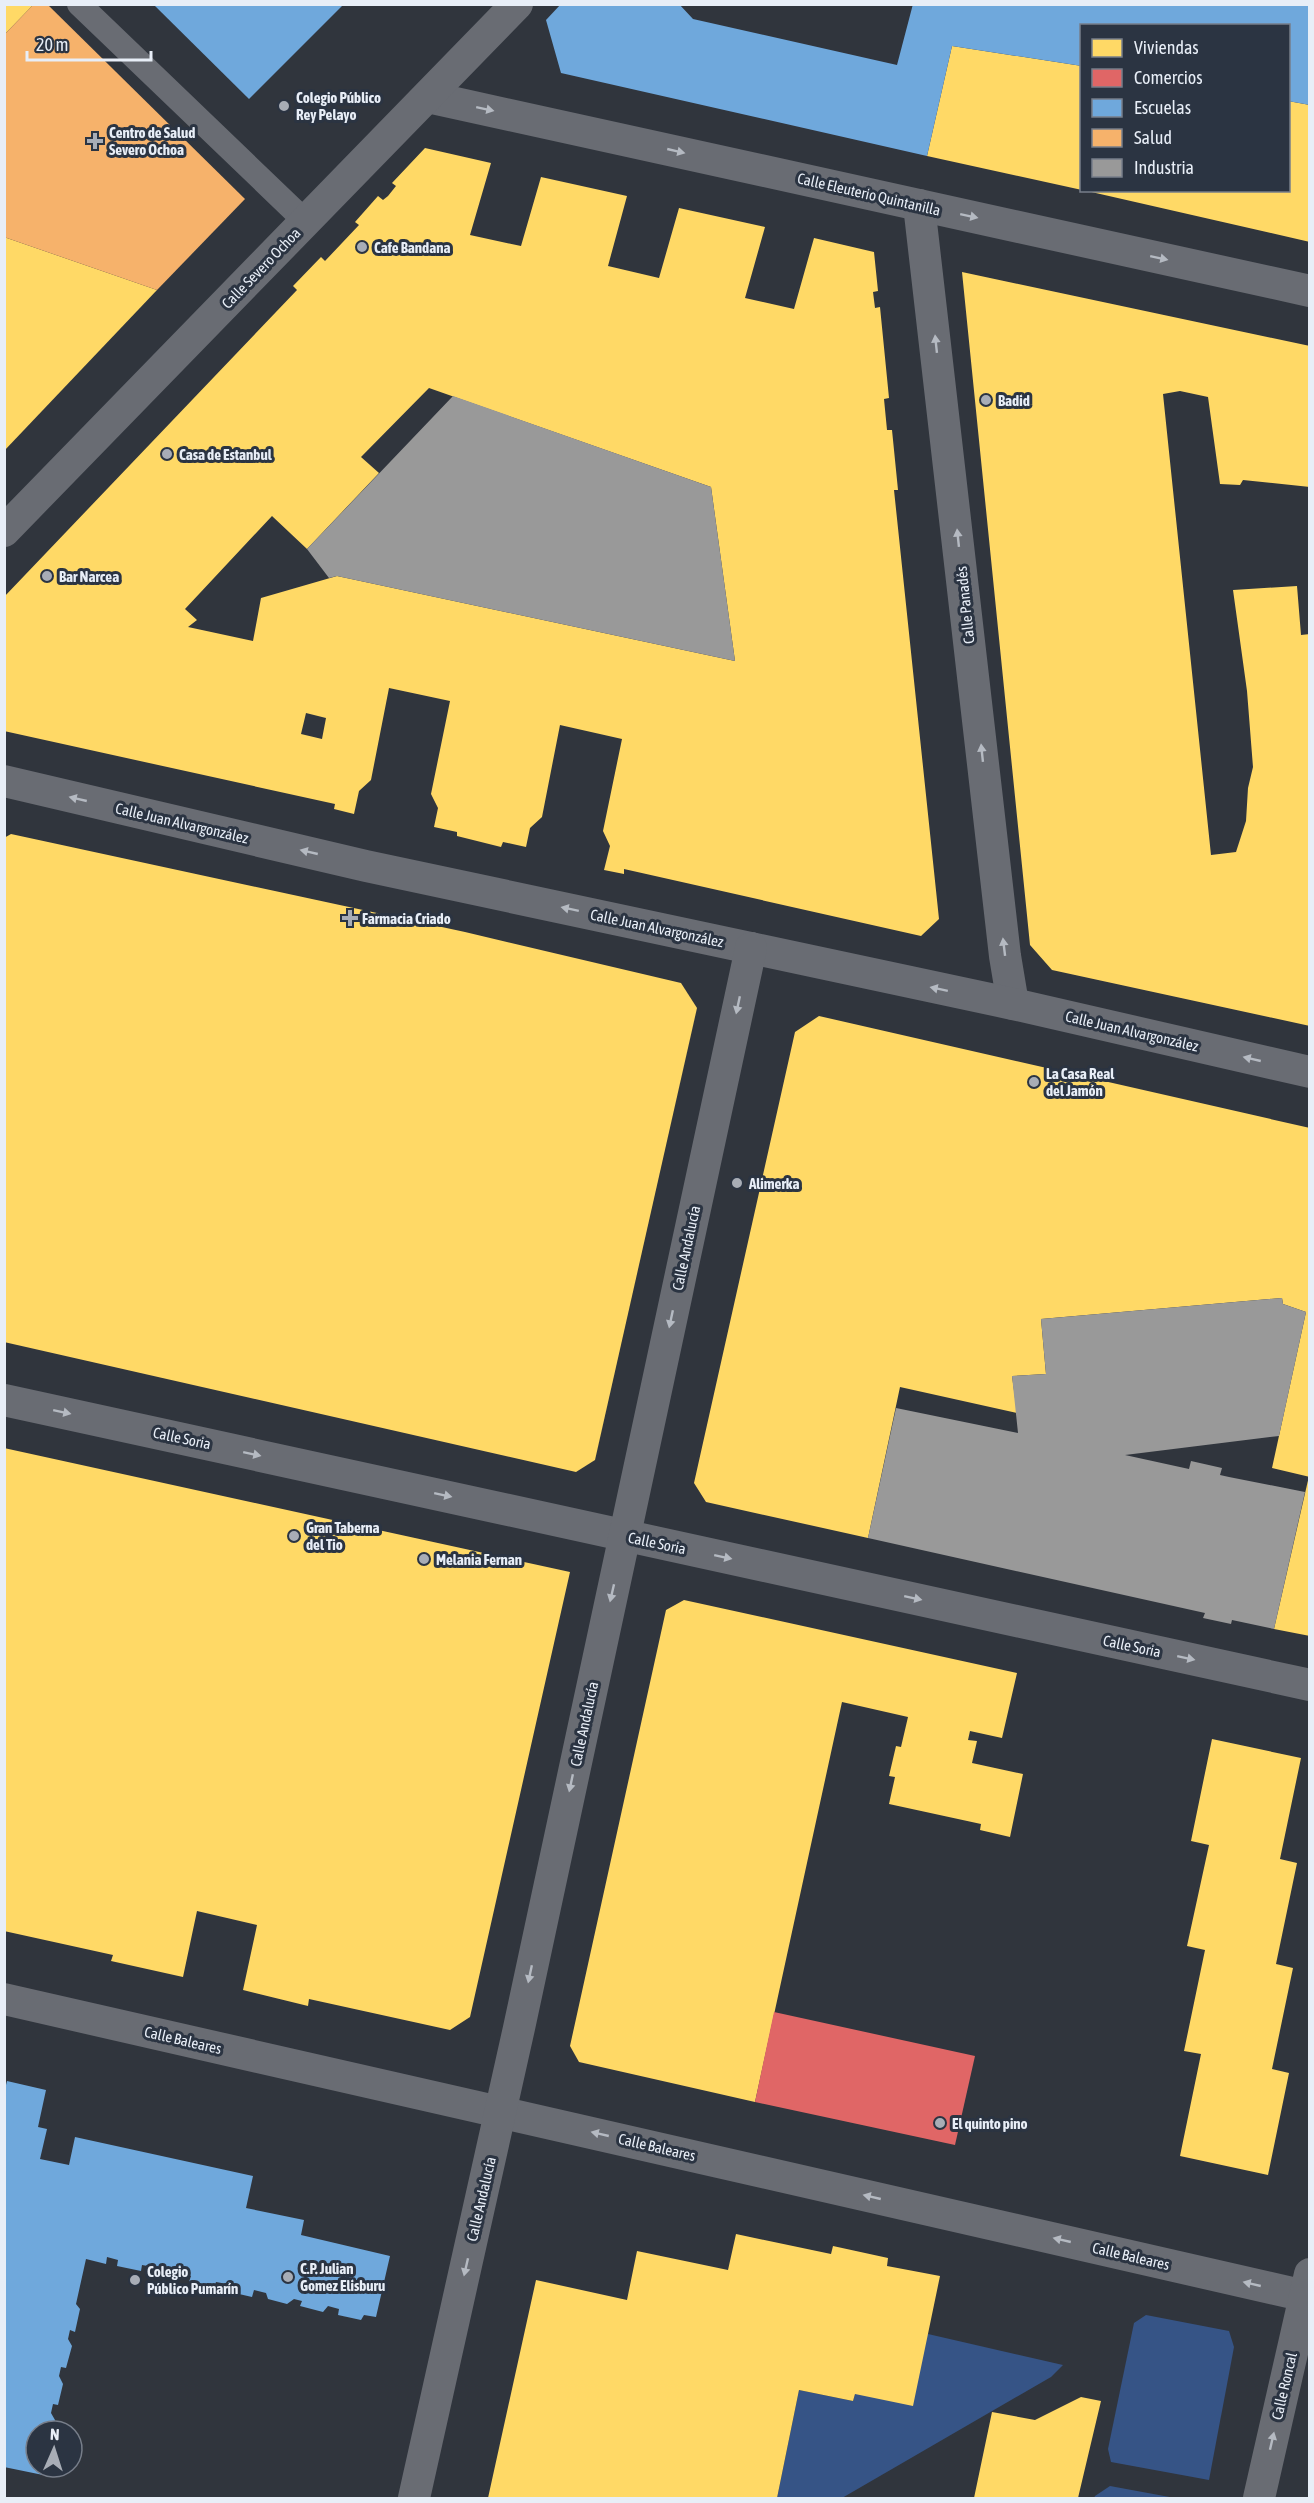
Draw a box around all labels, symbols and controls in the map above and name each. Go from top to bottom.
scale bar [27,24,152,62]
legend [1080,24,1290,192]
text: 20 m [36,34,68,55]
text: Viviendas [1134,37,1199,58]
text: Comercios [1134,67,1203,88]
place label: Colegio Público Rey Pelayo [296,89,381,123]
text: Escuelas [1134,97,1191,118]
marker: Colegio Público Rey Pelayo [277,99,291,113]
one-way arrow [476,105,495,114]
place label: Centro de Salud Severo Ochoa [109,124,195,158]
text: Salud [1134,127,1172,148]
marker: Centro de Salud Severo Ochoa [86,132,104,150]
one-way arrow [667,147,686,156]
text: Industria [1134,157,1194,178]
street label: Calle Eleuterio Quintanilla [796,169,942,219]
one-way arrow [959,212,978,221]
street label: Calle Severo Ochoa [218,224,304,312]
place label: Cafe Bandana [374,239,450,256]
marker: Cafe Bandana [355,240,369,254]
one-way arrow [1150,254,1169,263]
one-way arrow [931,335,941,354]
place label: Badid [998,392,1030,409]
marker: Badid [979,393,993,407]
place label: Casa de Estanbul [179,446,273,463]
marker: Casa de Estanbul [160,447,174,461]
one-way arrow [953,529,962,548]
street label: Calle Panadés [952,565,978,645]
place label: Bar Narcea [59,568,119,585]
marker: Bar Narcea [40,569,54,583]
one-way arrow [977,743,987,762]
one-way arrow [69,793,88,803]
street label: Calle Juan Alvargonzález [114,799,251,847]
one-way arrow [300,847,318,857]
one-way arrow [561,904,579,914]
street label: Calle Juan Alvargonzález [589,906,726,951]
place label: Farmacia Criado [362,910,451,927]
marker: Farmacia Criado [343,911,357,925]
one-way arrow [999,937,1008,956]
one-way arrow [930,984,949,993]
one-way arrow [733,996,742,1015]
street label: Calle Juan Alvargonzález [1064,1007,1201,1055]
one-way arrow [1243,1054,1262,1063]
place label: La Casa Real del Jamón [1046,1065,1115,1099]
marker: La Casa Real del Jamón [1027,1075,1041,1089]
place label: Alimerka [748,1175,799,1192]
marker: Alimerka [730,1176,744,1190]
street label: Calle Andalucía [669,1204,703,1292]
one-way arrow [666,1310,675,1329]
one-way arrow [52,1408,71,1417]
street label: Calle Soria [152,1424,212,1452]
one-way arrow [243,1450,262,1459]
one-way arrow [433,1491,452,1501]
place label: Gran Taberna del Tio [306,1519,380,1553]
marker: Gran Taberna del Tio [287,1529,301,1543]
street label: Calle Soria [627,1529,687,1557]
place label: Melania Fernan [436,1551,522,1568]
marker: Melania Fernan [417,1552,431,1566]
one-way arrow [713,1553,732,1562]
one-way arrow [606,1583,616,1602]
one-way arrow [904,1594,922,1604]
street label: Calle Soria [1102,1632,1162,1660]
one-way arrow [1176,1654,1195,1663]
street label: Calle Andalucía [567,1680,601,1768]
one-way arrow [566,1774,575,1793]
one-way arrow [525,1965,534,1984]
street label: Calle Baleares [143,2023,223,2057]
place label: El quinto pino [952,2115,1028,2132]
marker: El quinto pino [933,2116,947,2130]
one-way arrow [591,2129,610,2139]
street label: Calle Baleares [617,2130,697,2164]
street label: Calle Andalucía [463,2155,499,2243]
one-way arrow [863,2191,882,2201]
one-way arrow [1053,2235,1072,2245]
street label: Calle Baleares [1091,2239,1171,2273]
one-way arrow [461,2258,470,2277]
place label: C.P. Julian Gomez Elisburu [300,2260,385,2294]
place label: Colegio Público Pumarín [147,2263,238,2297]
marker: C.P. Julian Gomez Elisburu [281,2270,295,2284]
marker: Colegio Público Pumarín [128,2273,142,2287]
one-way arrow [1243,2279,1262,2288]
street label: Calle Roncal [1268,2351,1300,2421]
north arrow [24,2419,84,2479]
text: N [50,2425,60,2443]
one-way arrow [1267,2432,1277,2451]

